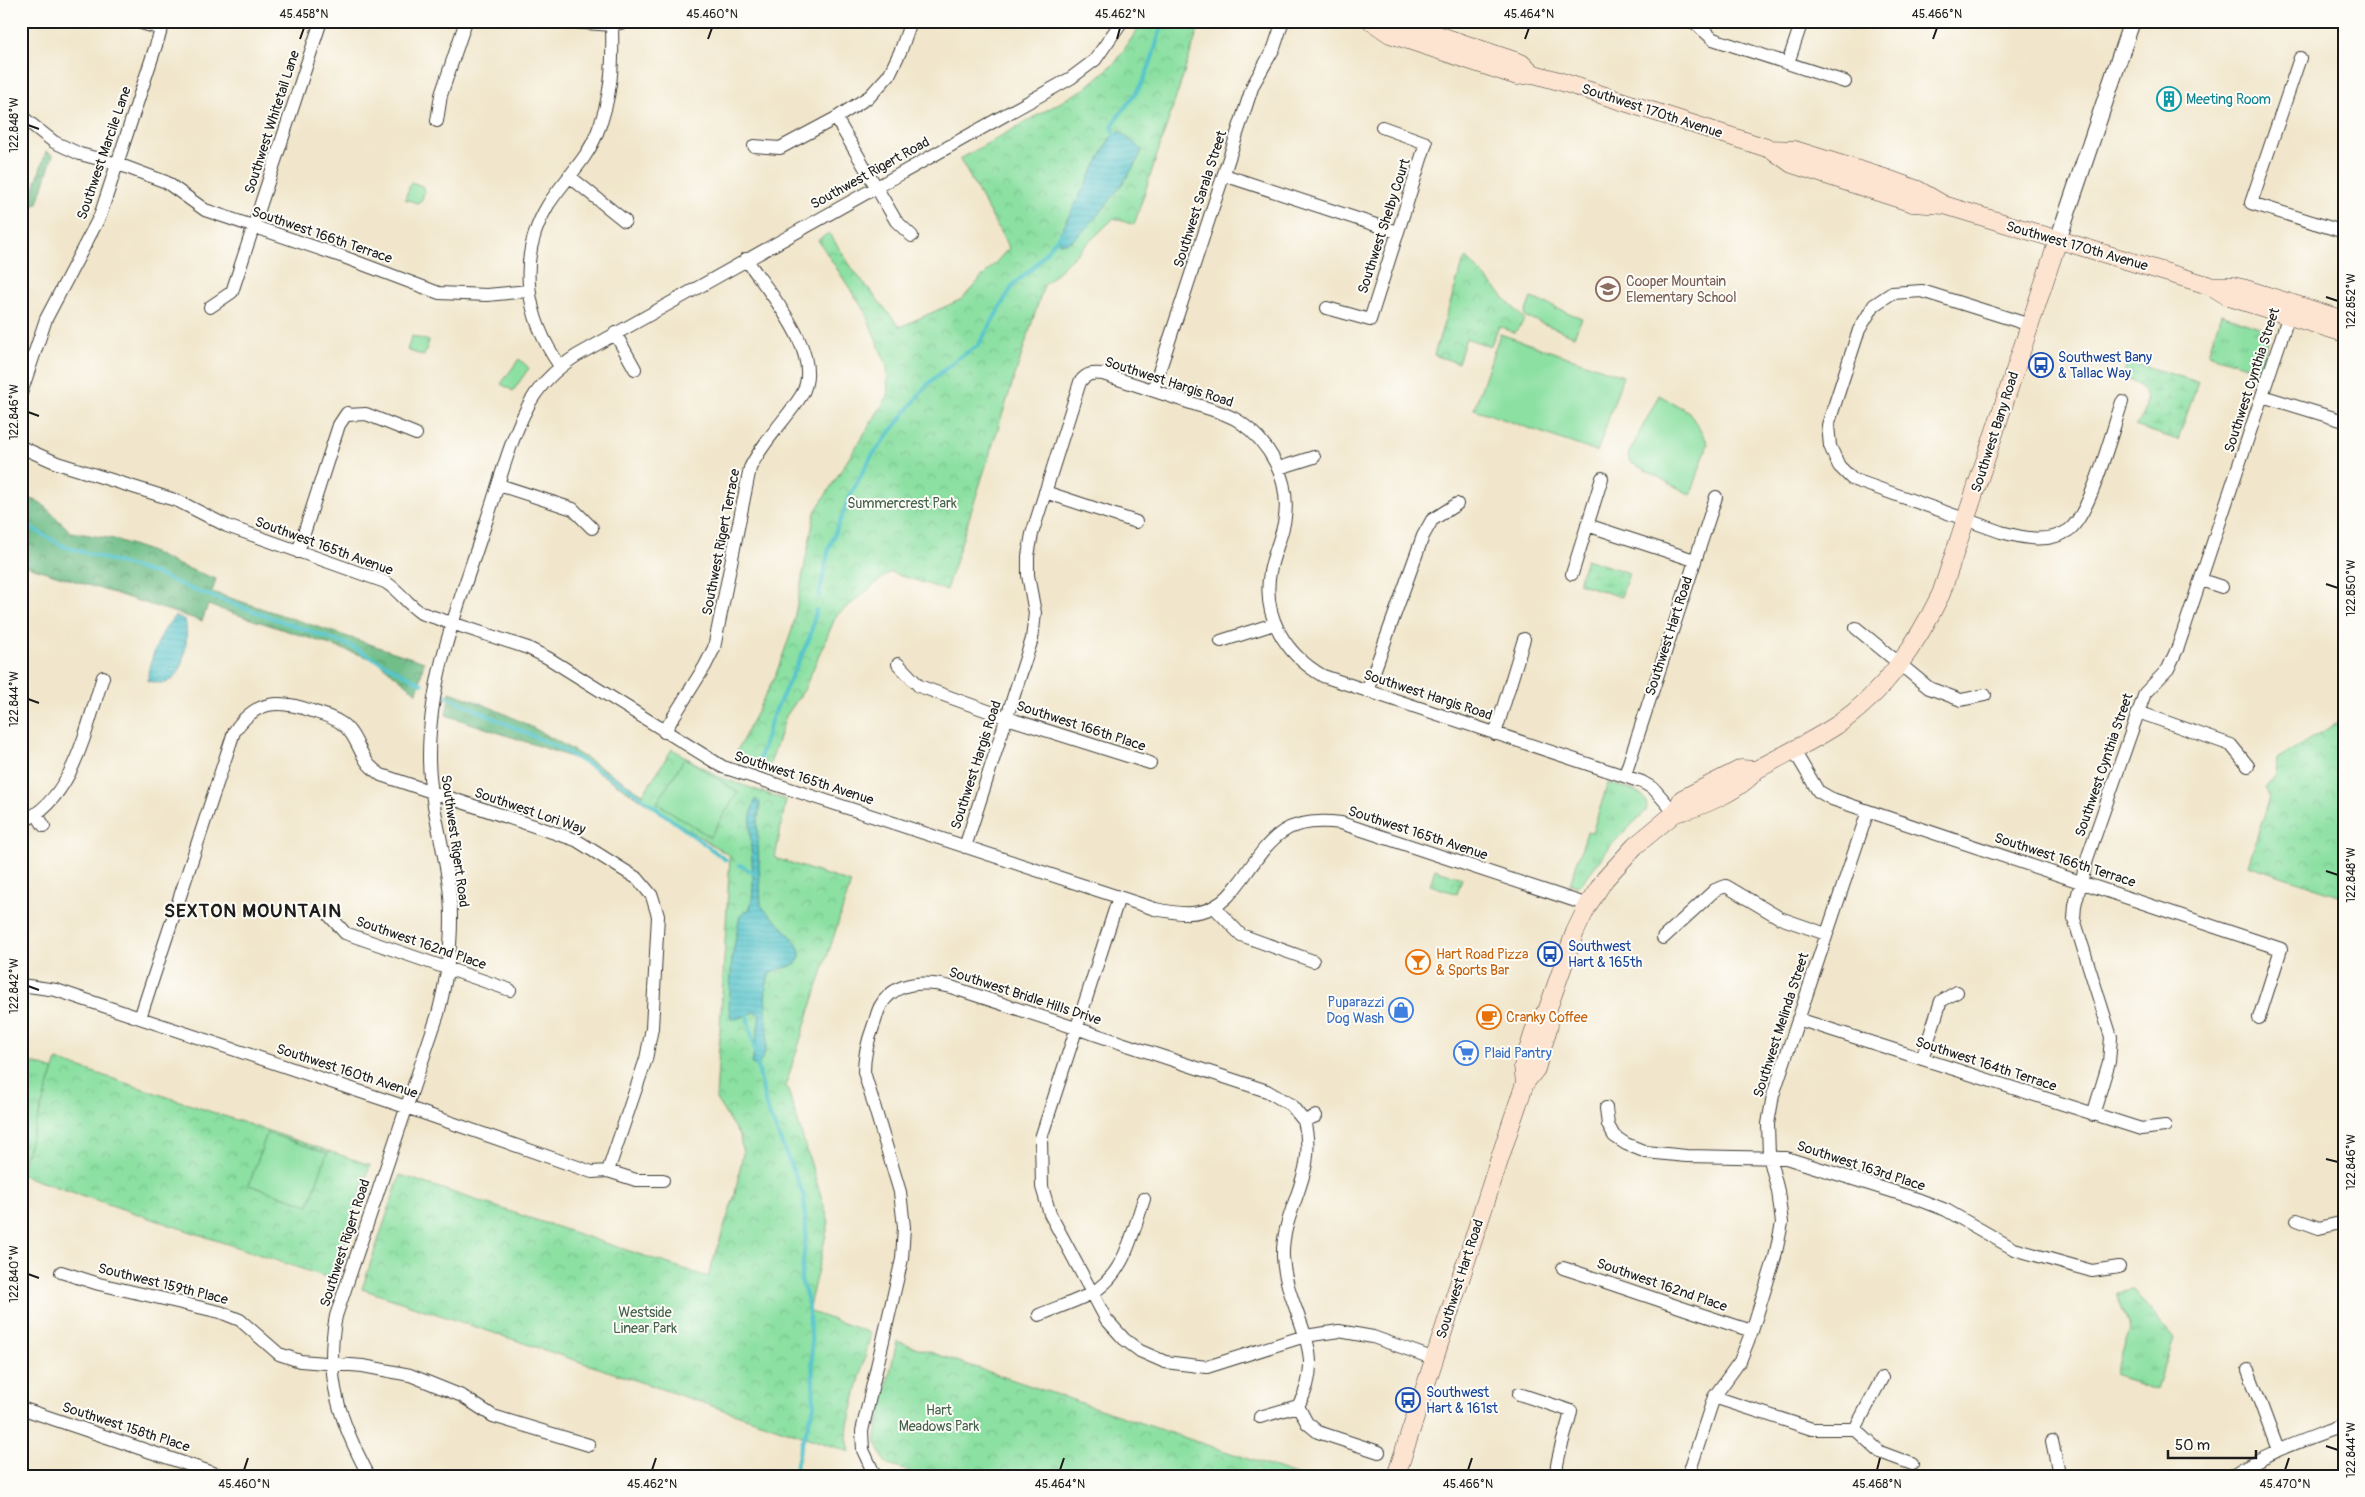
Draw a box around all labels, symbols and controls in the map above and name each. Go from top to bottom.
text: 45.458°N [280,7,328,22]
text: 45.460°N [686,7,738,22]
text: 45.462°N [1095,7,1145,22]
text: 45.464°N [1504,7,1554,22]
text: 45.466°N [1912,7,1962,22]
street label: Southwest Whitetail Lane [241,48,303,196]
street label: Southwest 170th Avenue [1579,80,1725,142]
street label: Southwest Marcile Lane [73,84,135,222]
building icon: Meeting Room [2156,86,2182,112]
place label: Meeting Room [2186,91,2271,108]
text: 122.848°W [7,97,22,153]
street label: Southwest Sarala Street [1170,128,1230,270]
street label: Southwest Rigert Road [808,133,933,213]
street label: Southwest Shelby Court [1354,156,1414,296]
street label: Southwest 166th Terrace [249,203,395,267]
street label: Southwest 170th Avenue [2004,218,2150,274]
place label: Cooper Mountain Elementary School [1626,273,1737,306]
text: 122.852°W [2344,273,2359,329]
school or university icon: Cooper Mountain Elementary School [1595,276,1621,302]
street label: Southwest Cynthia Street [2221,305,2284,454]
place label: Southwest Bany & Tallac Way [2058,349,2152,382]
bus stop icon: Southwest Bany & Tallac Way [2028,352,2054,378]
street label: Southwest Hargis Road [1102,353,1236,411]
street label: Southwest Bany Road [1967,369,2023,494]
text: 122.846°W [7,384,22,440]
street label: Southwest Rigert Terrace [698,467,744,617]
park label: Summercrest Park [847,495,957,512]
street label: Southwest 165th Avenue [253,513,395,579]
text: 122.850°W [2344,560,2359,617]
street label: Southwest Hart Road [1642,574,1696,698]
street label: Southwest Hargis Road [1361,666,1495,724]
text: 122.844°W [7,671,22,727]
street label: Southwest Cynthia Street [2071,691,2137,839]
street label: Southwest 166th Place [1014,697,1148,755]
street label: Southwest Hargis Road [947,698,1005,832]
street label: Southwest 165th Avenue [732,747,876,809]
street label: Southwest Rigert Road [437,774,473,908]
street label: Southwest Lori Way [472,784,588,838]
street label: Southwest 165th Avenue [1346,802,1490,864]
street label: Southwest 166th Terrace [1992,829,2138,891]
text: 122.848°W [2344,847,2359,903]
district label: SEXTON MOUNTAIN [164,899,342,923]
street label: Southwest 162nd Place [353,913,489,973]
place label: Southwest Hart & 165th [1568,938,1642,971]
bus stop icon: Southwest Hart & 165th [1537,941,1563,967]
place label: Hart Road Pizza & Sports Bar [1436,946,1528,979]
bar icon: Hart Road Pizza & Sports Bar [1405,949,1431,975]
street label: Southwest Melinda Street [1750,950,1813,1100]
text: 122.842°W [7,958,22,1014]
street label: Southwest Bridle Hills Drive [947,963,1103,1029]
place label: Puparazzi Dog Wash [1326,994,1384,1027]
shop icon: Puparazzi Dog Wash [1388,997,1414,1023]
cafe icon: Cranky Coffee [1476,1004,1502,1030]
place label: Cranky Coffee [1506,1009,1588,1026]
street label: Southwest 164th Terrace [1913,1033,2059,1095]
street label: Southwest 160th Avenue [274,1040,420,1102]
supermarket icon: Plaid Pantry [1453,1040,1479,1066]
place label: Plaid Pantry [1484,1045,1552,1062]
text: 122.846°W [2344,1134,2359,1190]
street label: Southwest 163rd Place [1795,1137,1927,1195]
street label: Southwest Rigert Road [316,1177,374,1309]
street label: Southwest Hart Road [1433,1217,1487,1341]
text: 122.840°W [7,1245,22,1303]
street label: Southwest 162nd Place [1594,1255,1730,1315]
street label: Southwest 159th Place [96,1260,230,1308]
park label: Westside Linear Park [613,1304,677,1337]
place label: Southwest Hart & 161st [1426,1384,1498,1417]
bus stop icon: Southwest Hart & 161st [1395,1387,1421,1413]
street label: Southwest 158th Place [60,1398,192,1456]
park label: Hart Meadows Park [899,1402,980,1435]
text: 122.844°W [2344,1422,2359,1478]
scale bar [2168,1427,2255,1459]
text: 50 m [2175,1436,2210,1455]
text: 45.460°N [218,1477,270,1492]
text: 45.462°N [627,1477,677,1492]
text: 45.464°N [1035,1477,1085,1492]
text: 45.466°N [1443,1477,1493,1492]
text: 45.468°N [1852,1477,1902,1492]
text: 45.470°N [2260,1477,2310,1492]

